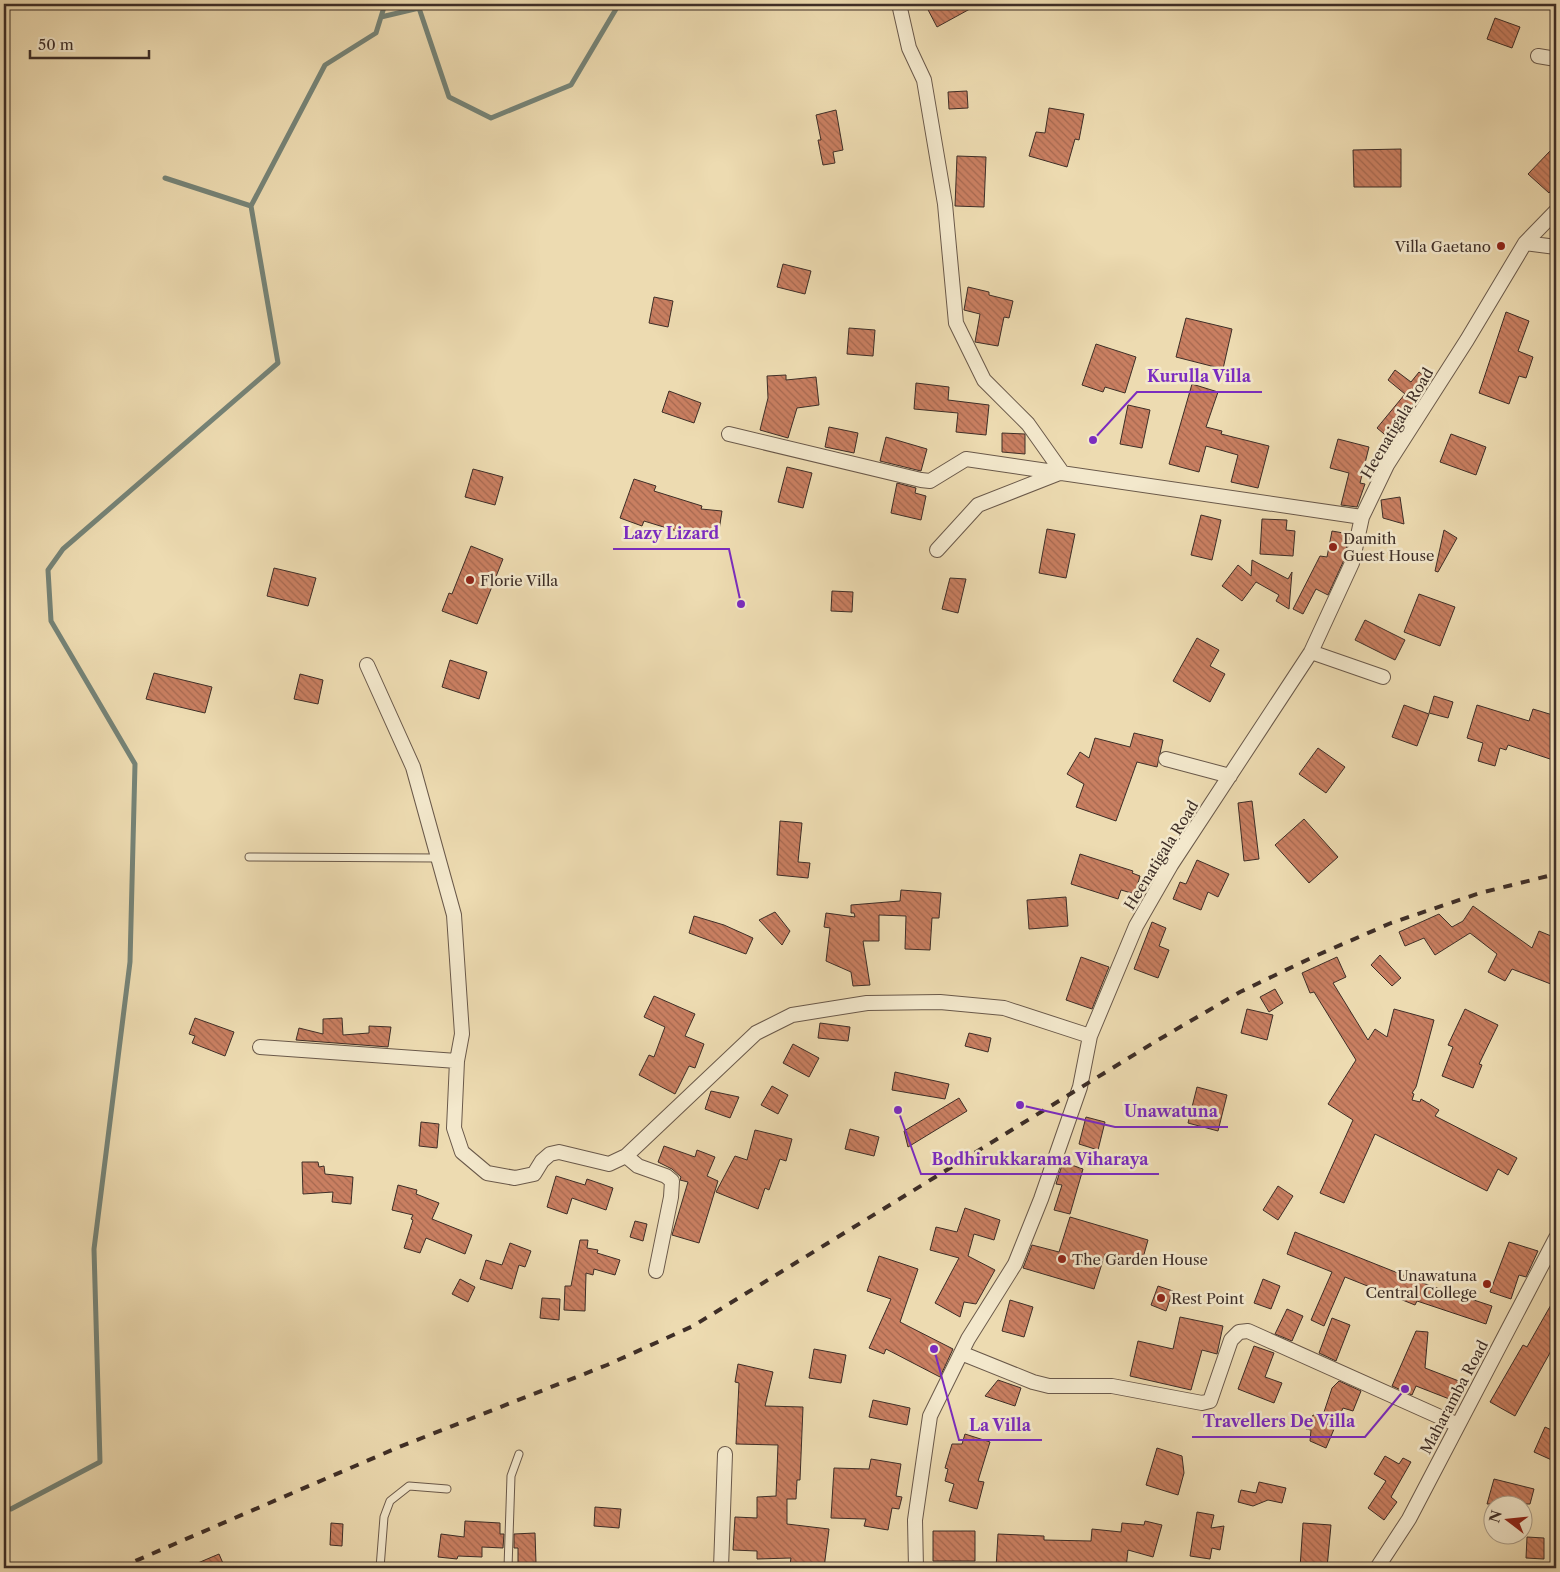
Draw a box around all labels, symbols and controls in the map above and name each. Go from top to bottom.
scale bar [30,28,149,60]
text: 50 m [38,35,74,54]
place label: Villa Gaetano [1394,237,1491,256]
marker: Villa Gaetano [1495,240,1507,252]
callout: Kurulla Villa [1137,361,1262,392]
street label: Heenatigala Road [1357,364,1437,482]
text: Kurulla Villa [1147,366,1252,386]
callout: Lazy Lizard [613,518,729,549]
text: Lazy Lizard [623,523,719,543]
place label: Damith Guest House [1343,529,1434,565]
marker: Damith Guest House [1327,541,1339,553]
place label: Florie Villa [480,571,558,590]
marker: Florie Villa [464,574,476,586]
street label: Heenatigala Road [1120,797,1202,913]
callout: Unawatuna [1115,1096,1228,1127]
text: Unawatuna [1124,1101,1219,1121]
callout: Bodhirukkarama Viharaya [921,1143,1159,1174]
text: Bodhirukkarama Viharaya [932,1149,1149,1169]
place label: The Garden House [1072,1250,1208,1269]
marker: The Garden House [1056,1253,1068,1265]
place label: Unawatuna Central College [1365,1266,1477,1302]
marker: Unawatuna Central College [1481,1278,1493,1290]
place label: Rest Point [1171,1289,1245,1308]
marker: Rest Point [1155,1292,1167,1304]
street label: Maharamba Road [1416,1337,1492,1457]
callout: Travellers De Villa [1192,1406,1365,1437]
callout: La Villa [959,1409,1042,1440]
text: Travellers De Villa [1203,1411,1356,1431]
text: La Villa [969,1415,1032,1435]
north arrow [1482,1494,1532,1544]
text: N [1485,1508,1506,1525]

